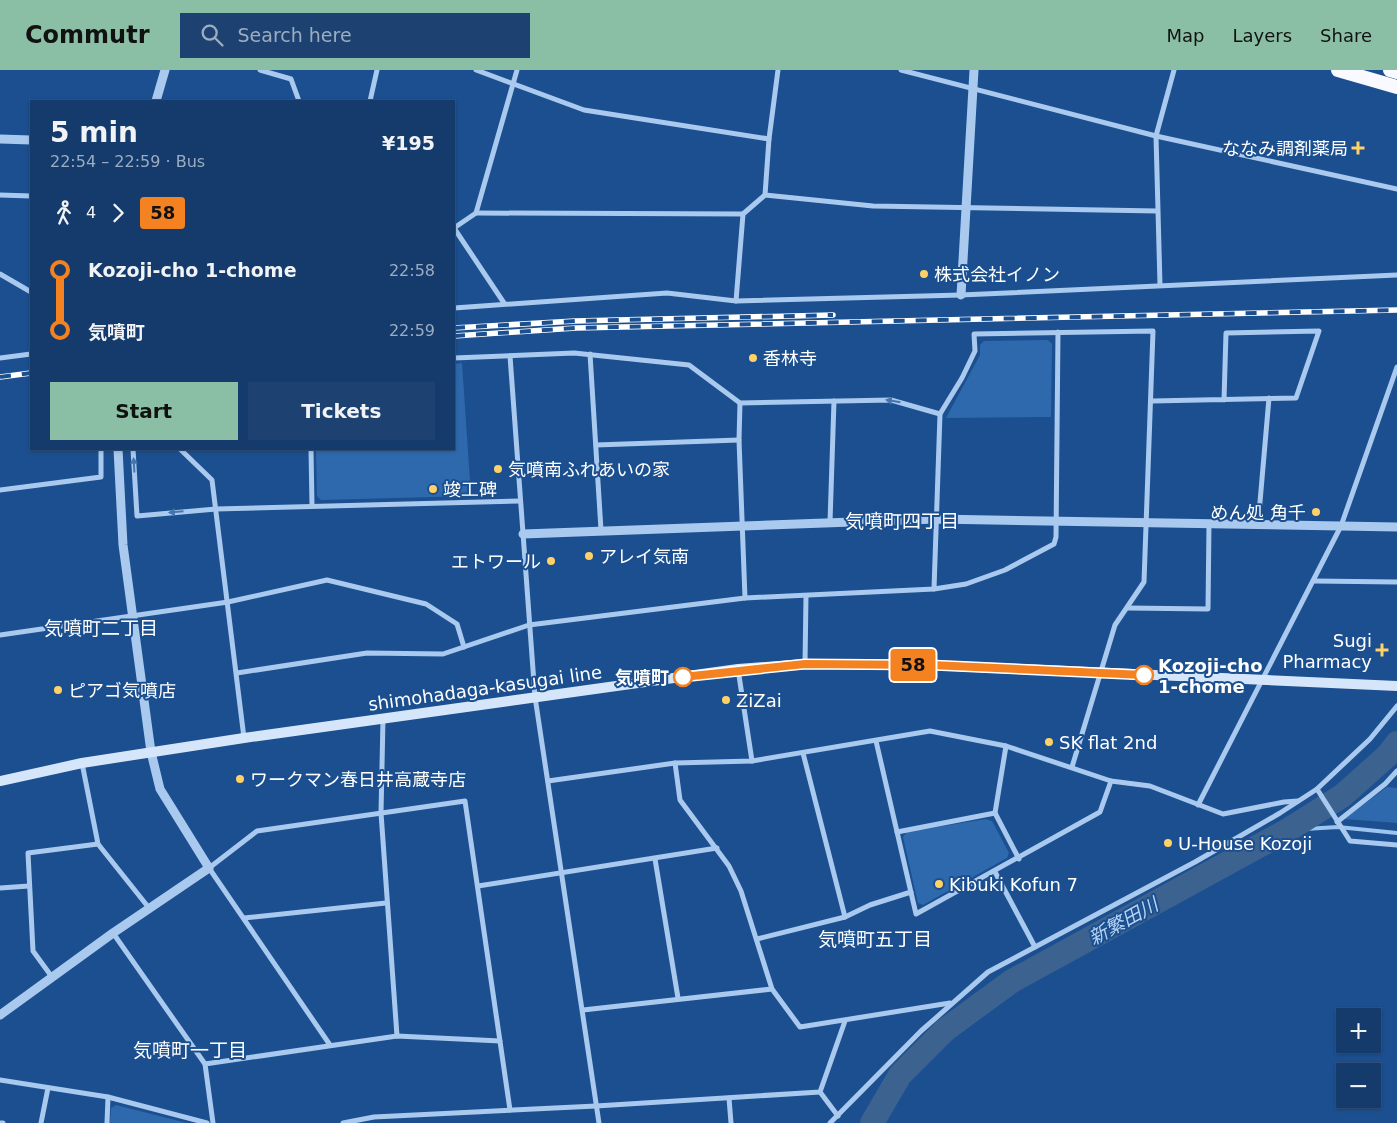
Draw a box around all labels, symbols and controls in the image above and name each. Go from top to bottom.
search box [180,13,530,58]
text: Commutr [25,21,150,49]
icon: search [198,21,226,49]
text: Search here [238,24,352,46]
text: Map [1166,25,1204,46]
text: Layers [1232,25,1292,46]
text: Share [1320,25,1372,46]
text: 5 min [50,116,138,149]
text: ¥195 [382,132,435,154]
place label: ななみ調剤薬局 [1222,138,1348,159]
marker: ななみ調剤薬局 [1352,142,1364,154]
text: 22:54 – 22:59 · Bus [50,152,205,171]
icon: walk [50,199,78,227]
icon: forward [104,199,132,227]
text: 58 [150,202,175,223]
text: 4 [86,203,96,222]
text: Kozoji-cho 1-chome [88,259,297,281]
text: 22:58 [389,261,435,280]
place label: 株式会社イノン [934,264,1060,285]
marker: 株式会社イノン [918,268,930,280]
text: 気噴町 [88,321,145,343]
text: 22:59 [389,321,435,340]
place label: 香林寺 [763,348,817,369]
marker: 香林寺 [747,352,759,364]
button: Start [50,382,238,440]
button: Tickets [248,382,435,440]
one-way arrow [885,397,901,405]
one-way arrow [129,457,137,473]
place label: 気噴南ふれあいの家 [508,459,670,480]
marker: 気噴南ふれあいの家 [492,463,504,475]
place label: 竣工碑 [443,479,497,500]
marker: 竣工碑 [427,483,439,495]
place label: めん処 角千 [1210,502,1306,523]
marker: めん処 角千 [1310,506,1322,518]
one-way arrow [168,509,184,517]
district label: 気噴町四丁目 [845,510,959,532]
place label: アレイ気南 [599,546,689,567]
marker: アレイ気南 [583,550,595,562]
place label: エトワール [451,551,541,572]
marker: エトワール [545,555,557,567]
district label: 気噴町二丁目 [44,617,158,639]
place label: Sugi Pharmacy [1283,630,1372,672]
marker: Sugi Pharmacy [1376,644,1388,656]
line badge: 58 [890,649,936,681]
text: 58 [900,654,926,675]
place label: Kozoji-cho 1-chome [1158,655,1263,697]
street label: shimohadaga-kasugai line [367,661,603,715]
marker: Kozoji-cho 1-chome [1134,665,1154,685]
place label: 気噴町 [615,667,669,688]
marker: 気噴町 [673,667,693,687]
place label: ピアゴ気噴店 [68,680,176,701]
marker: ピアゴ気噴店 [52,684,64,696]
place label: ZiZai [736,690,782,711]
marker: ZiZai [720,694,732,706]
place label: SK flat 2nd [1059,732,1157,753]
marker: SK flat 2nd [1043,736,1055,748]
place label: ワークマン春日井高蔵寺店 [250,769,466,790]
marker: ワークマン春日井高蔵寺店 [234,773,246,785]
place label: U-House Kozoji [1178,833,1312,854]
marker: U-House Kozoji [1162,837,1174,849]
place label: Kibuki Kofun 7 [949,874,1078,895]
marker: Kibuki Kofun 7 [933,878,945,890]
water label: 新繁田川 [1084,892,1163,949]
district label: 気噴町五丁目 [818,928,932,950]
map controls [1336,1008,1381,1108]
button: + [1336,1008,1381,1053]
district label: 気噴町一丁目 [133,1039,247,1061]
button: − [1336,1063,1381,1108]

